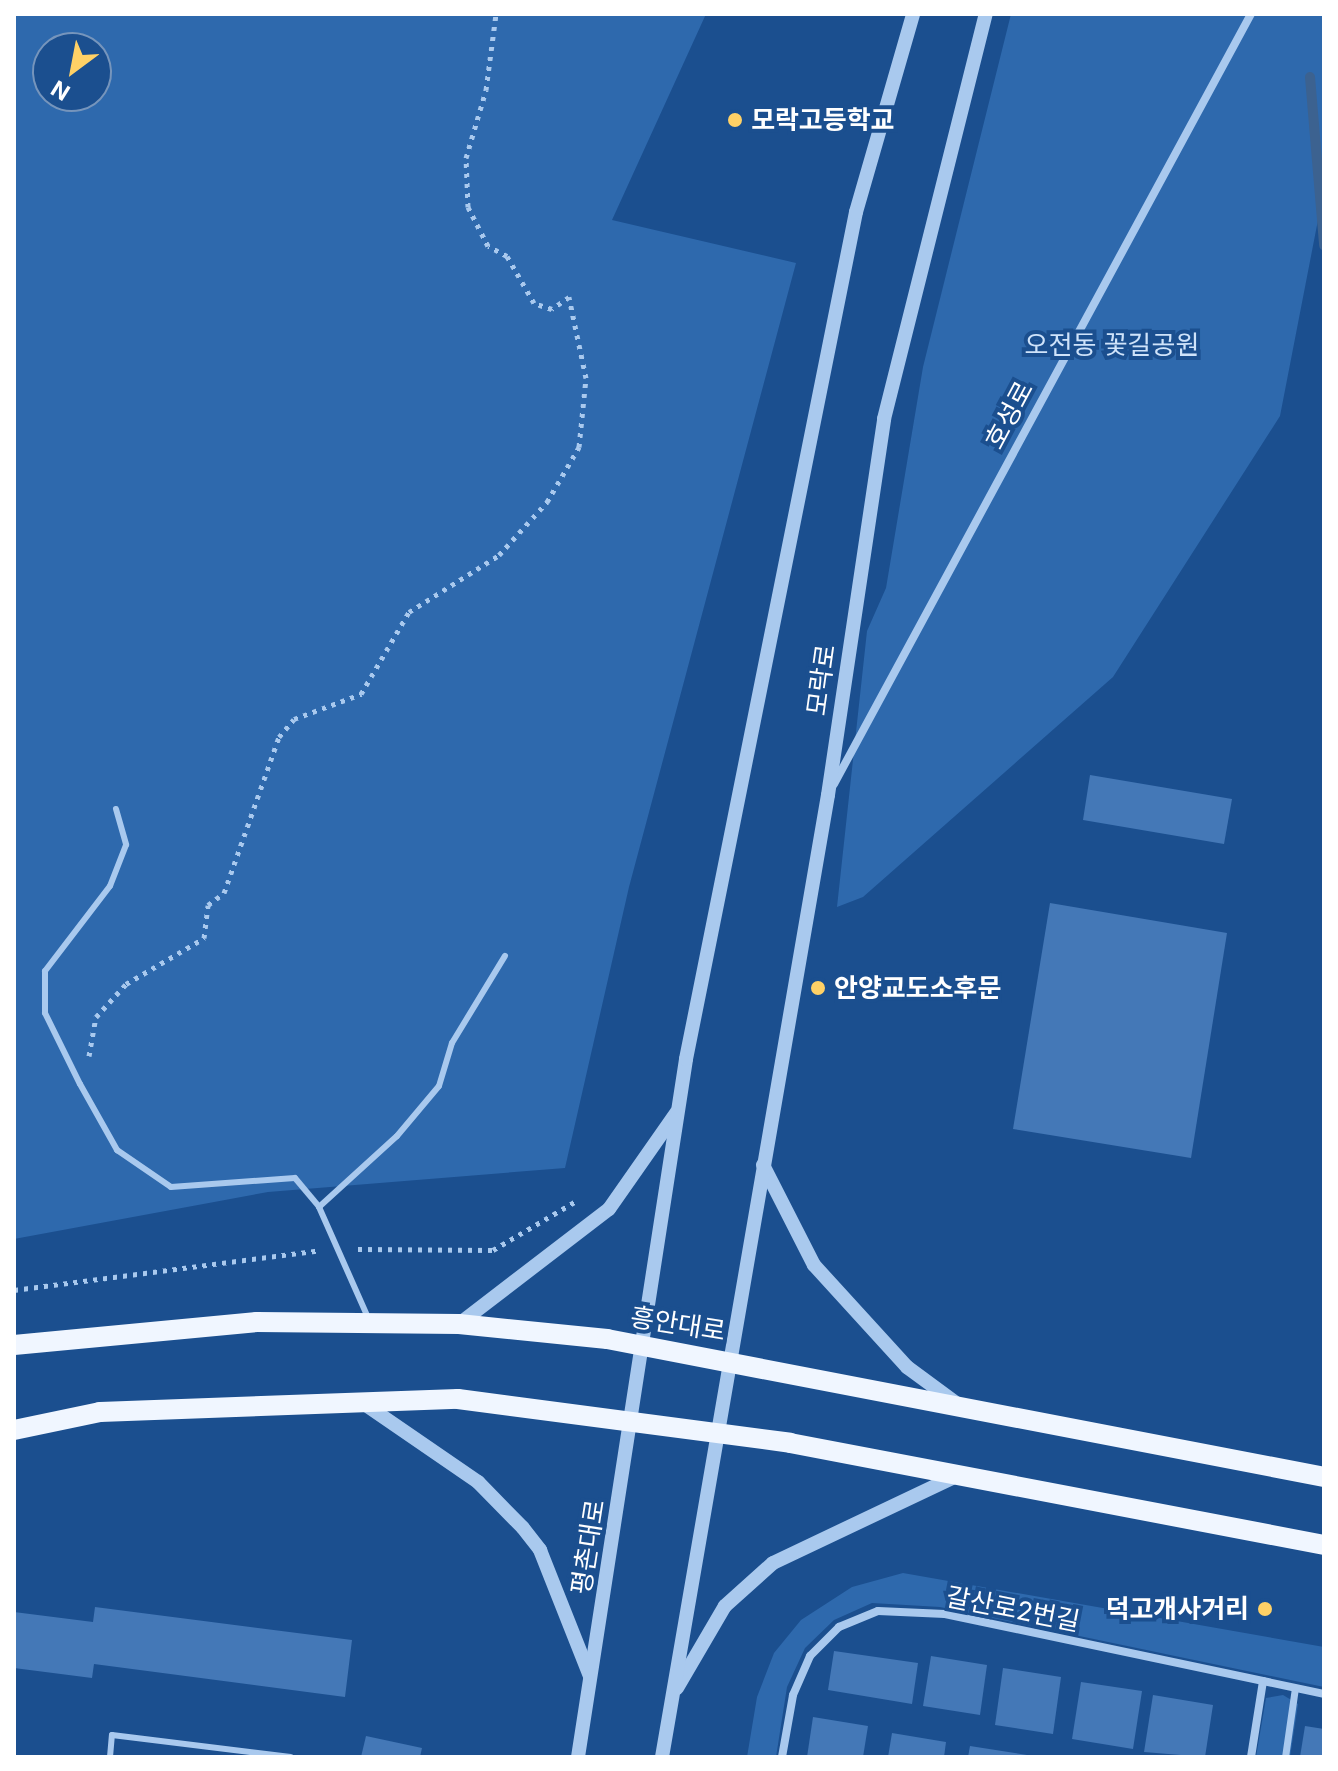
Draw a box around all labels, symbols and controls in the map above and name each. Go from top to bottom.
north arrow [32,32,112,112]
text: N [46,75,74,106]
place label: 모락고등학교 [751,104,895,136]
marker: 모락고등학교 [726,111,744,129]
park label: 오전동 꽃길공원 [1025,329,1199,361]
street label: 호성로 [978,376,1040,454]
street label: 모락로 [801,642,841,718]
place label: 안양교도소후문 [834,972,1001,1004]
marker: 안양교도소후문 [809,979,827,997]
street label: 흥안대로 [628,1301,728,1347]
street label: 평촌대로 [565,1497,611,1597]
street label: 갈산로2번길 [944,1581,1082,1637]
place label: 덕고개사거리 [1105,1593,1249,1625]
marker: 덕고개사거리 [1256,1600,1274,1618]

